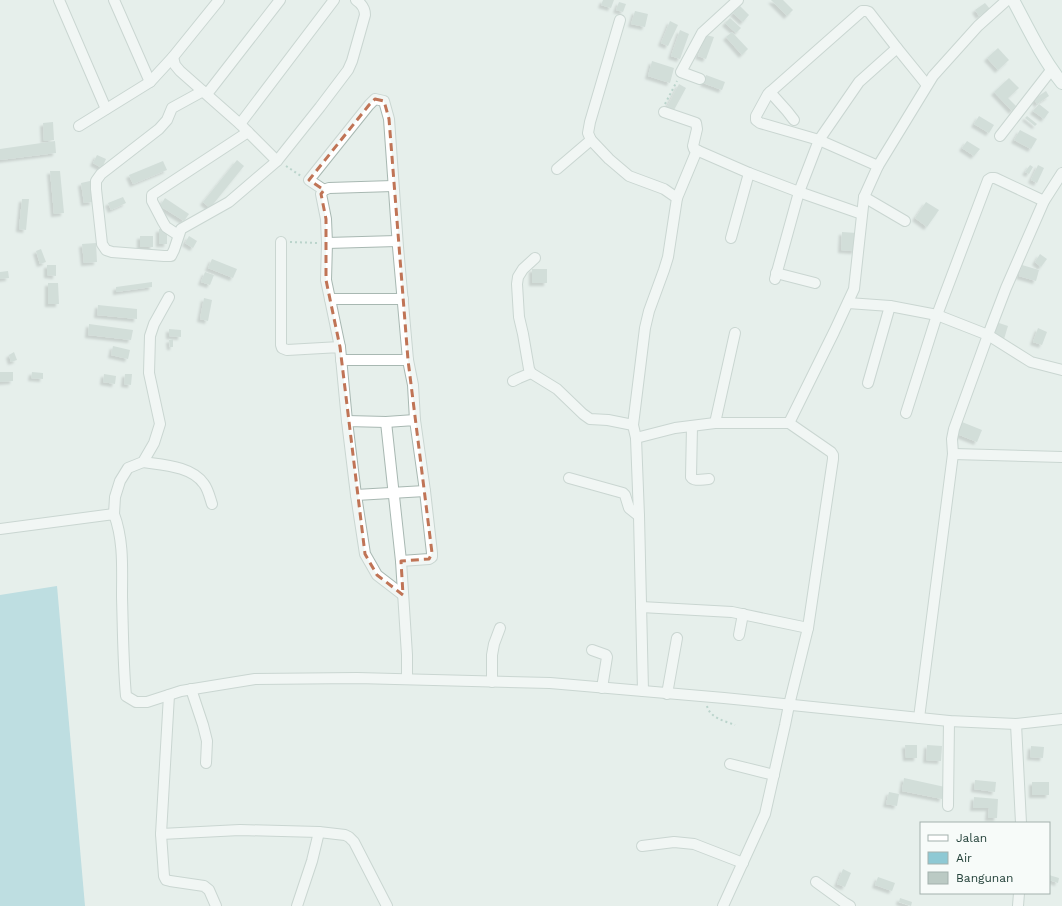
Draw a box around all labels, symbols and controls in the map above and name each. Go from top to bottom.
legend [920,822,1050,894]
text: Jalan [956,831,987,845]
text: Air [956,851,972,865]
text: Bangunan [956,871,1014,885]

